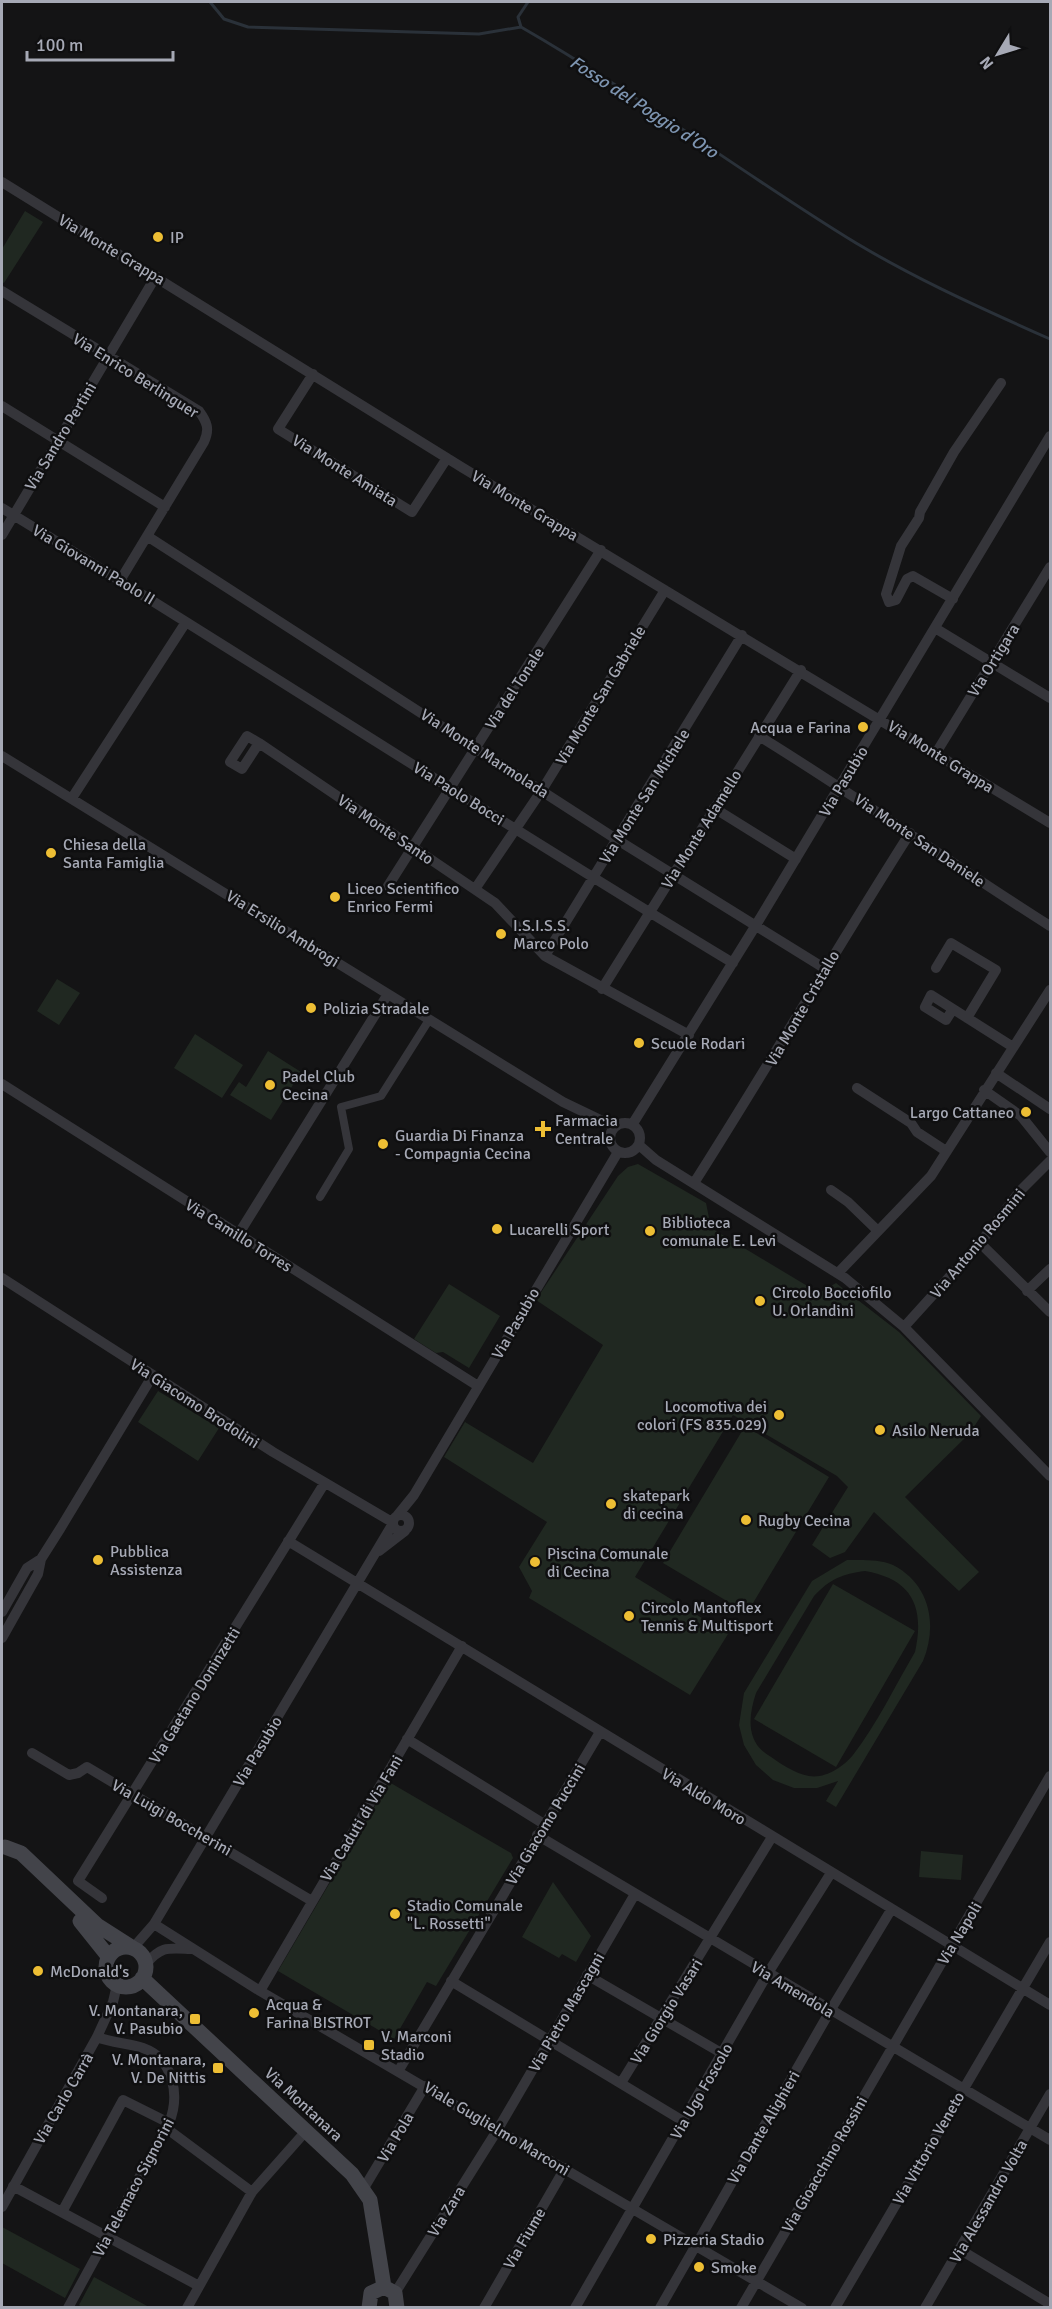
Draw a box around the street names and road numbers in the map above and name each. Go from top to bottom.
street label: Via Monte Grappa [54,210,169,290]
street label: Via Enrico Berlinguer [69,329,202,423]
street label: Via Sandro Pertini [21,379,101,494]
street label: Via Monte Amiata [288,430,401,511]
street label: Via Monte Grappa [467,466,582,546]
street label: Via Giovanni Paolo II [29,520,158,609]
street label: Via Ortigara [964,620,1024,701]
street label: Via Monte San Gabriele [551,622,650,769]
street label: Via del Tonale [481,644,549,733]
street label: Via Monte Marmolada [416,705,553,803]
street label: Via Monte Grappa [884,716,997,797]
street label: Via Monte San Michele [595,725,695,868]
street label: Via Pasubio [815,743,873,820]
street label: Via Paolo Bocci [409,758,508,830]
street label: Via Monte Adamello [657,766,746,893]
street label: Via Monte Santo [334,790,437,869]
street label: Via Monte San Daniele [850,790,989,892]
street label: Via Ersilio Ambrogi [222,886,343,972]
street label: Via Monte Cristallo [762,947,844,1070]
street label: Via Antonio Rosmini [926,1185,1030,1303]
street label: Via Camillo Torres [181,1195,296,1277]
street label: Via Pasubio [487,1284,544,1363]
street label: Via Giacomo Brodolini [126,1355,263,1453]
street label: Via Gaetano Doninzetti [145,1624,245,1767]
street label: Via Pasubio [229,1713,287,1790]
street label: Via Caduti di Via Fani [316,1752,408,1885]
street label: Via Giacomo Puccini [502,1760,590,1889]
street label: Via Aldo Moro [658,1764,749,1830]
street label: Via Luigi Boccherini [108,1775,235,1860]
street label: Via Napoli [933,1898,986,1969]
street label: Via Pietro Mascagni [525,1949,609,2076]
street label: Via Giorgio Vasari [626,1955,707,2068]
street label: Via Amendola [747,1957,838,2023]
street label: Via Ugo Foscolo [666,2040,738,2143]
street label: Via Carlo Carrà [30,2049,98,2148]
street label: Via Montanara [260,2063,347,2146]
street label: Via Dante Alighieri [723,2067,804,2188]
street label: Viale Guglielmo Marconi [420,2077,573,2180]
street label: Via Vittorio Veneto [888,2088,969,2209]
street label: Via Gioacchino Rossini [778,2093,872,2236]
street label: Via Pola [373,2109,419,2166]
street label: Via Telemaco Signorini [89,2115,179,2260]
street label: Via Alessandro Volta [945,2136,1032,2267]
street label: Via Zara [424,2183,470,2241]
street label: Via Fiume [499,2204,550,2273]

